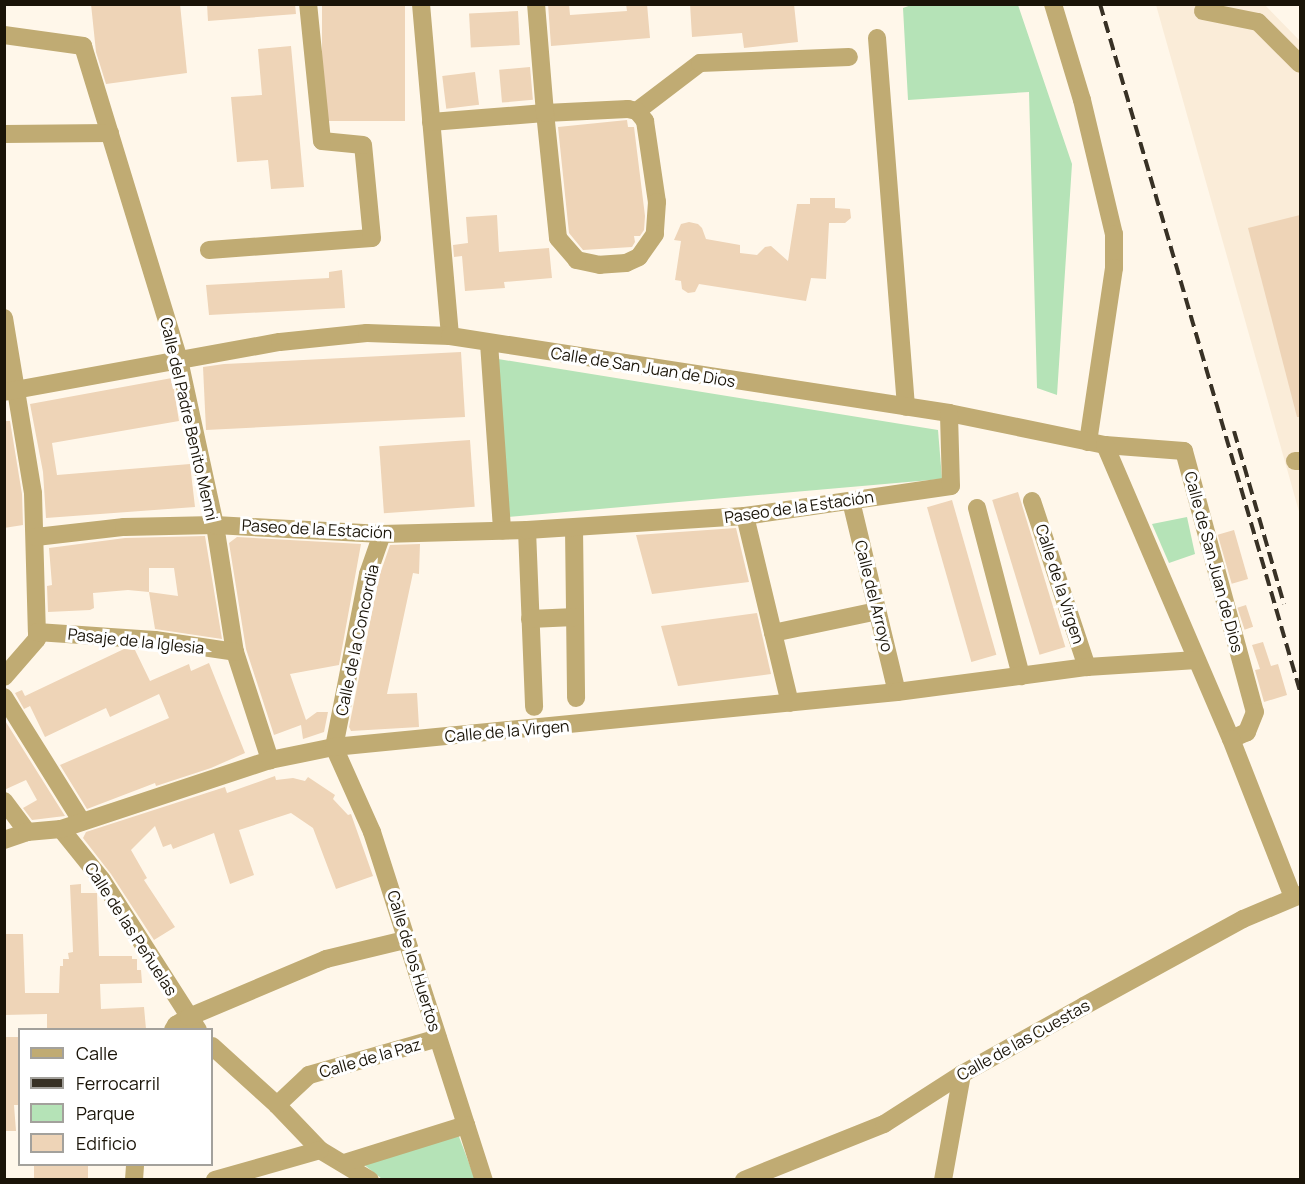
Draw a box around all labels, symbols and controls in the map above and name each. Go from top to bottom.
street label: Calle del Padre Benito Menni [156,315,222,523]
street label: Calle de San Juan de Dios [549,343,737,391]
street label: Calle de San Juan de Dios [1181,469,1247,655]
street label: Paseo de la Estación [723,487,875,527]
street label: Paseo de la Estación [241,515,393,543]
street label: Calle de la Virgen [1032,522,1088,646]
street label: Calle del Arroyo [851,538,897,654]
street label: Calle de la Concordia [332,563,382,717]
street label: Pasaje de la Iglesia [67,624,205,658]
street label: Calle de la Virgen [444,716,570,746]
street label: Calle de las Peñuelas [81,859,181,999]
street label: Calle de los Huertos [383,888,445,1034]
street label: Calle de las Cuestas [953,995,1093,1085]
legend [18,1028,213,1166]
street label: Calle de la Paz [317,1034,423,1082]
text: Calle [76,1041,118,1065]
text: Ferrocarril [76,1071,160,1095]
text: Parque [76,1101,135,1125]
text: Edificio [76,1131,137,1155]

